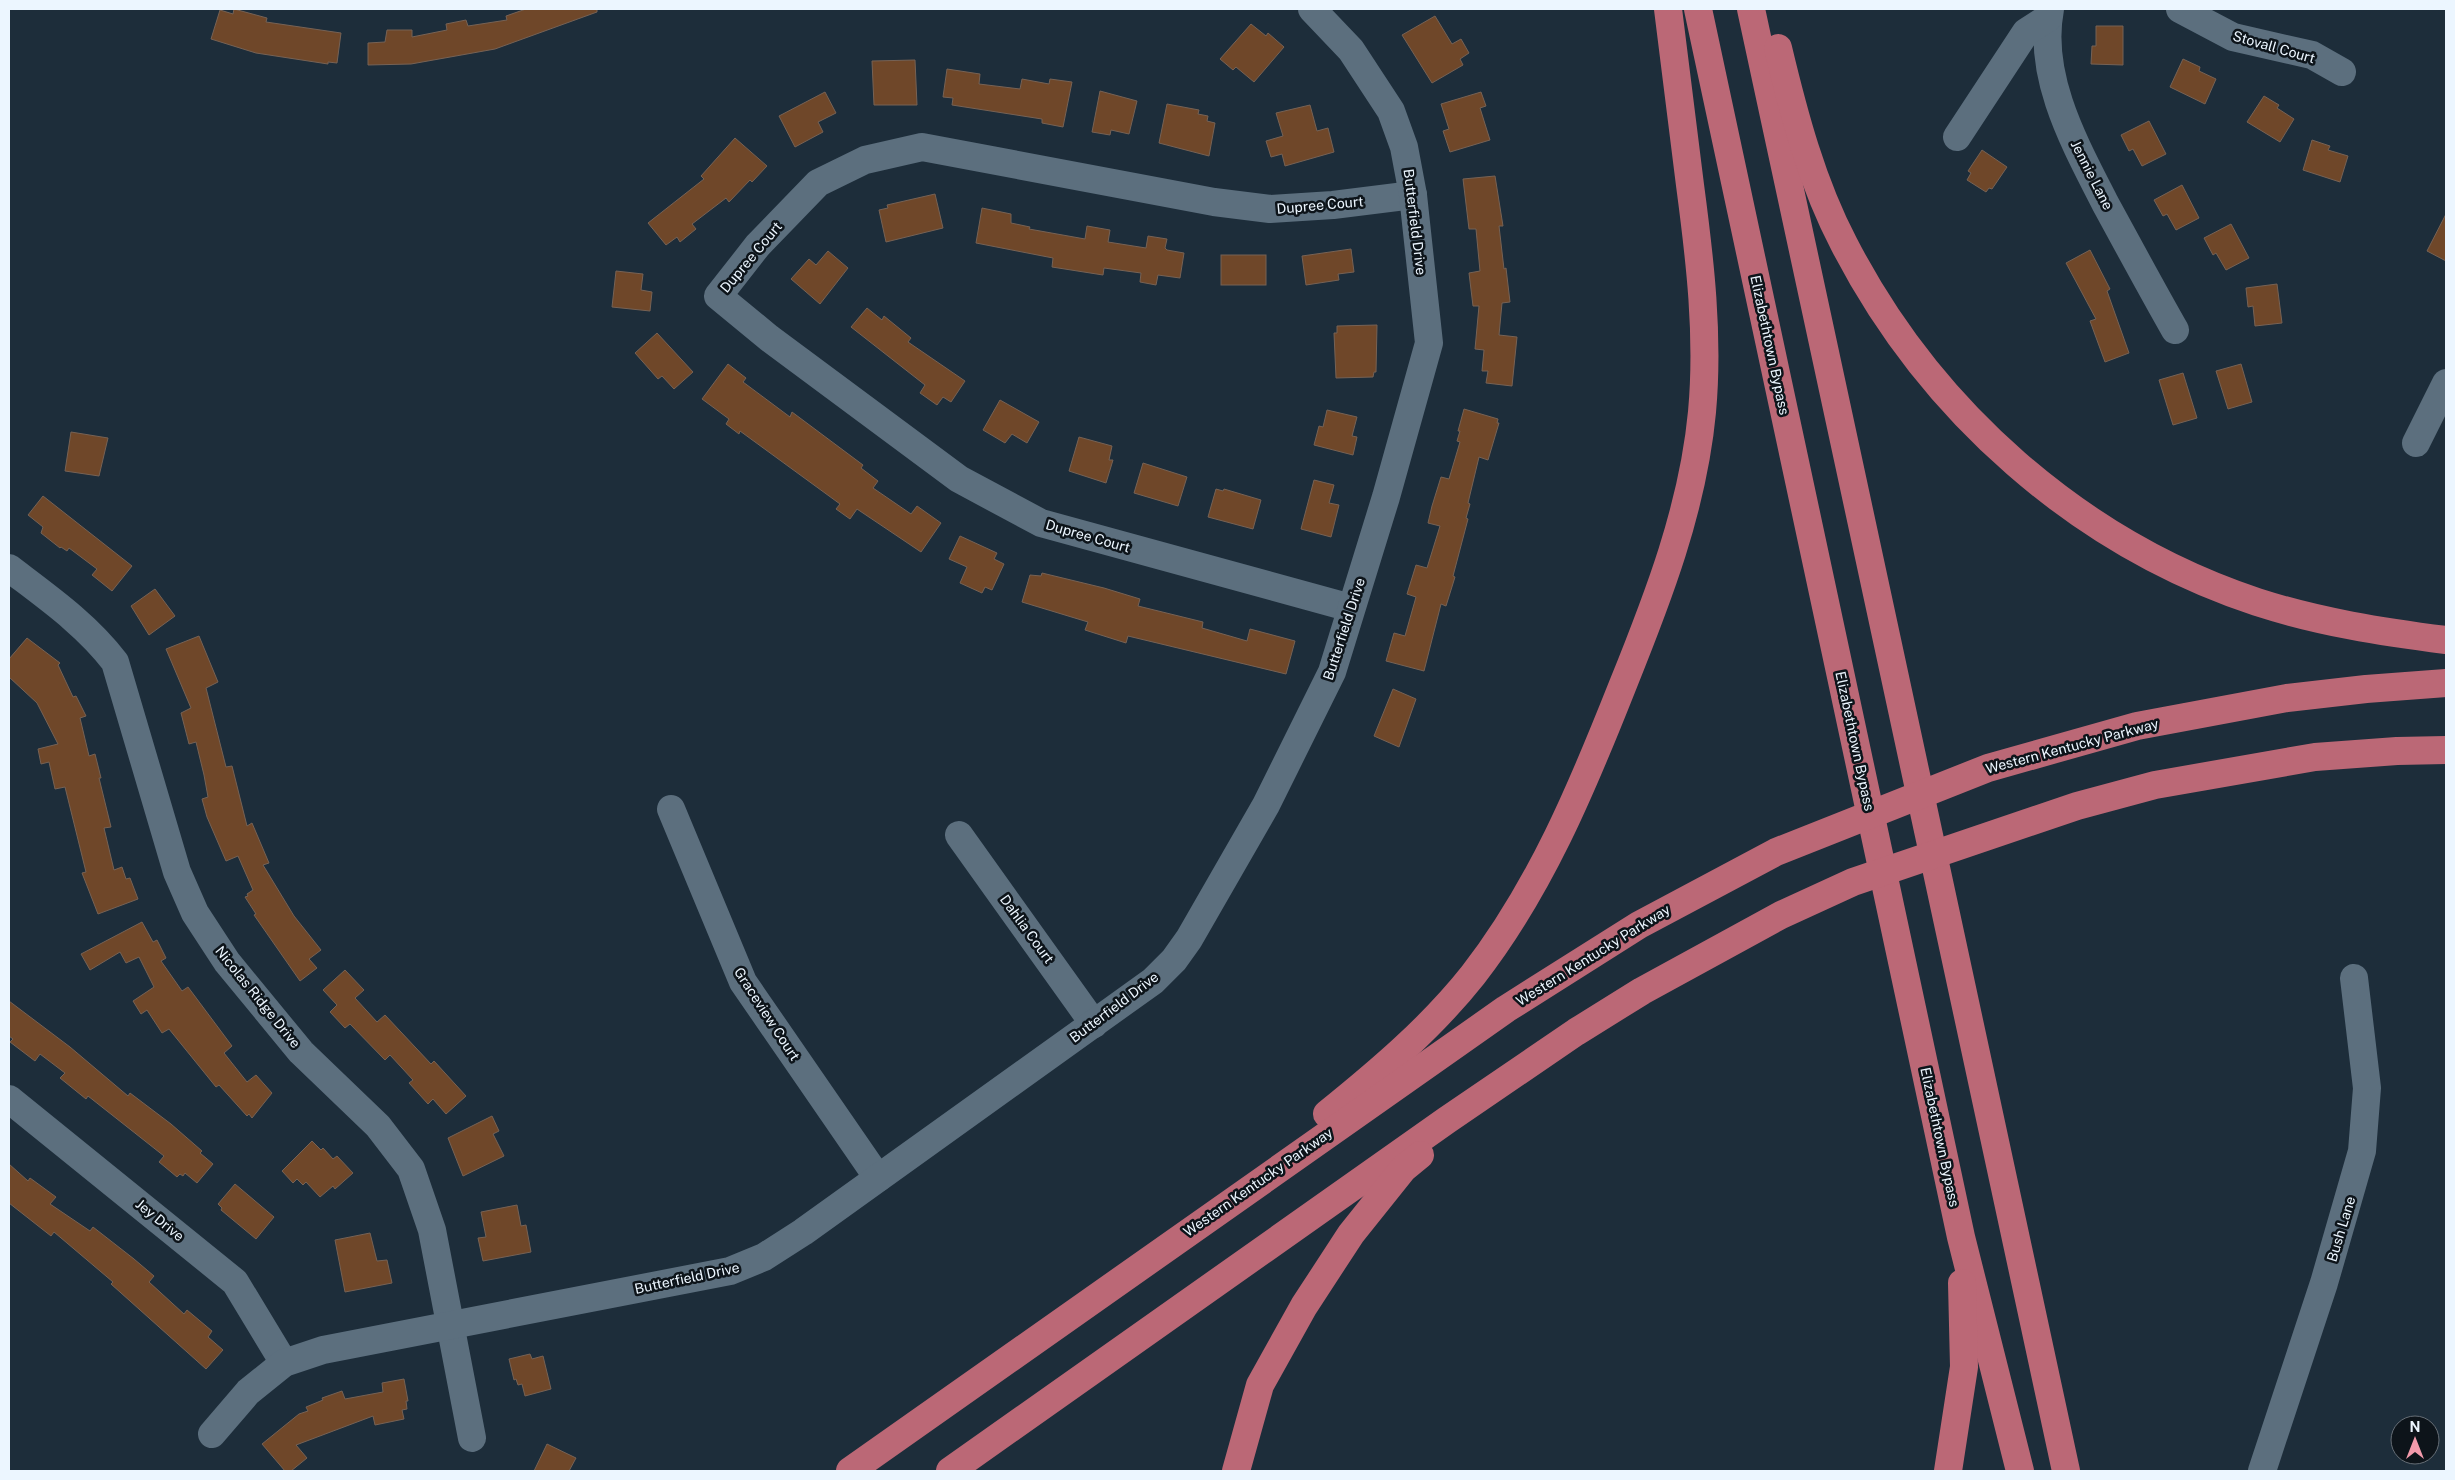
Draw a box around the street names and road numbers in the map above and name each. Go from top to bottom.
street label: Stovall Court [2231,28,2317,66]
street label: Jennie Lane [2068,138,2116,212]
street label: Butterfield Drive [1401,168,1429,276]
street label: Dupree Court [1276,193,1364,217]
street label: Dupree Court [717,218,785,296]
street label: Elizabethtown Bypass [1747,274,1793,416]
street label: Dupree Court [1044,516,1132,556]
street label: Butterfield Drive [1320,576,1368,682]
street label: Elizabethtown Bypass [1832,670,1878,812]
street label: Western Kentucky Parkway [1984,715,2161,777]
street label: Dahlia Court [997,892,1057,966]
street label: Western Kentucky Parkway [1513,901,1673,1009]
street label: Nicolas Ridge Drive [212,943,304,1051]
street label: Graceview Court [731,964,803,1064]
street label: Butterfield Drive [1067,968,1162,1046]
street label: Elizabethtown Bypass [1917,1066,1963,1208]
street label: Western Kentucky Parkway [1180,1124,1336,1240]
street label: Bush Lane [2323,1194,2359,1264]
street label: Jey Drive [133,1196,187,1244]
street label: Butterfield Drive [633,1259,741,1297]

